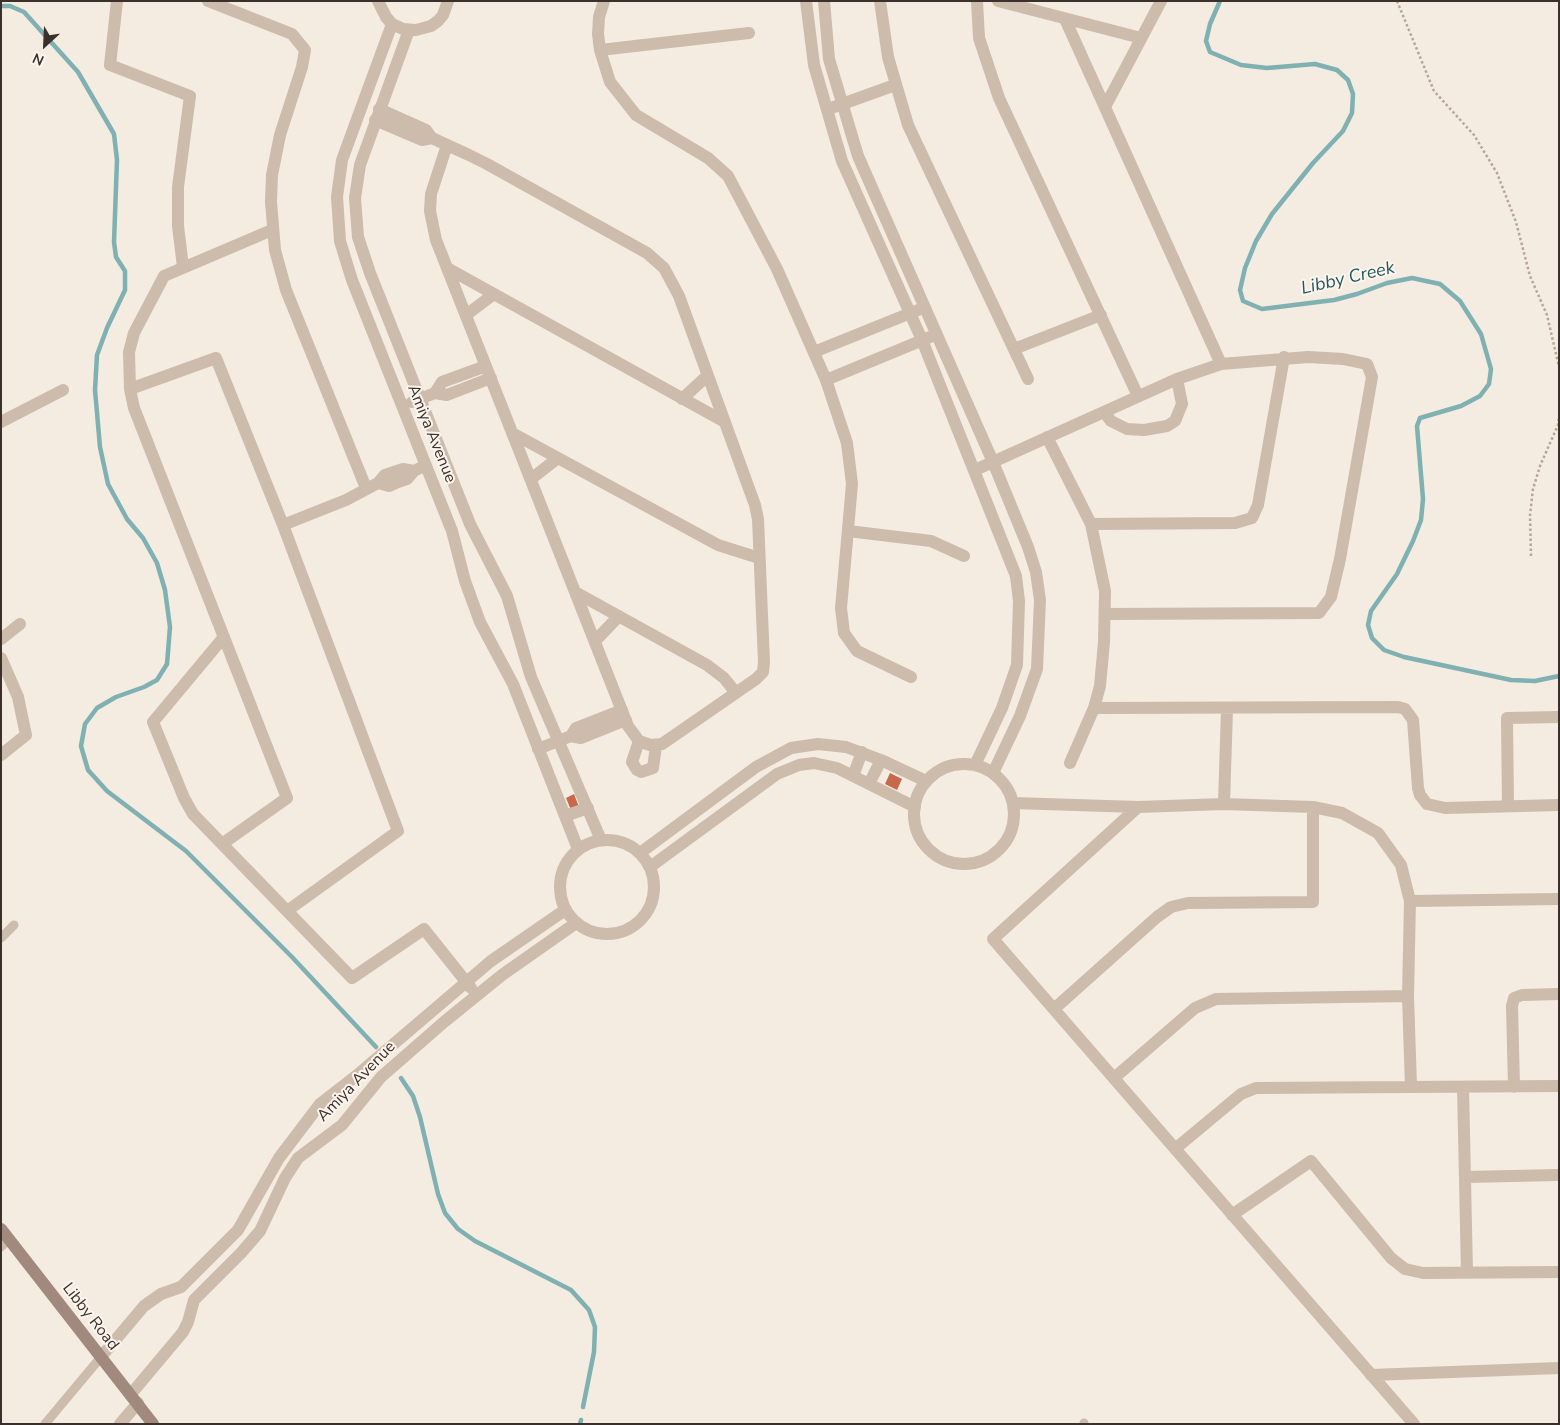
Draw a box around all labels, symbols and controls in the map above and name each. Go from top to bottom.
north arrow [20,20,70,70]
text: N [30,48,47,70]
water label: Libby Creek [1299,258,1397,300]
street label: Amiya Avenue [403,382,459,486]
street label: Amiya Avenue [314,1038,400,1126]
street label: Libby Road [58,1279,122,1355]

